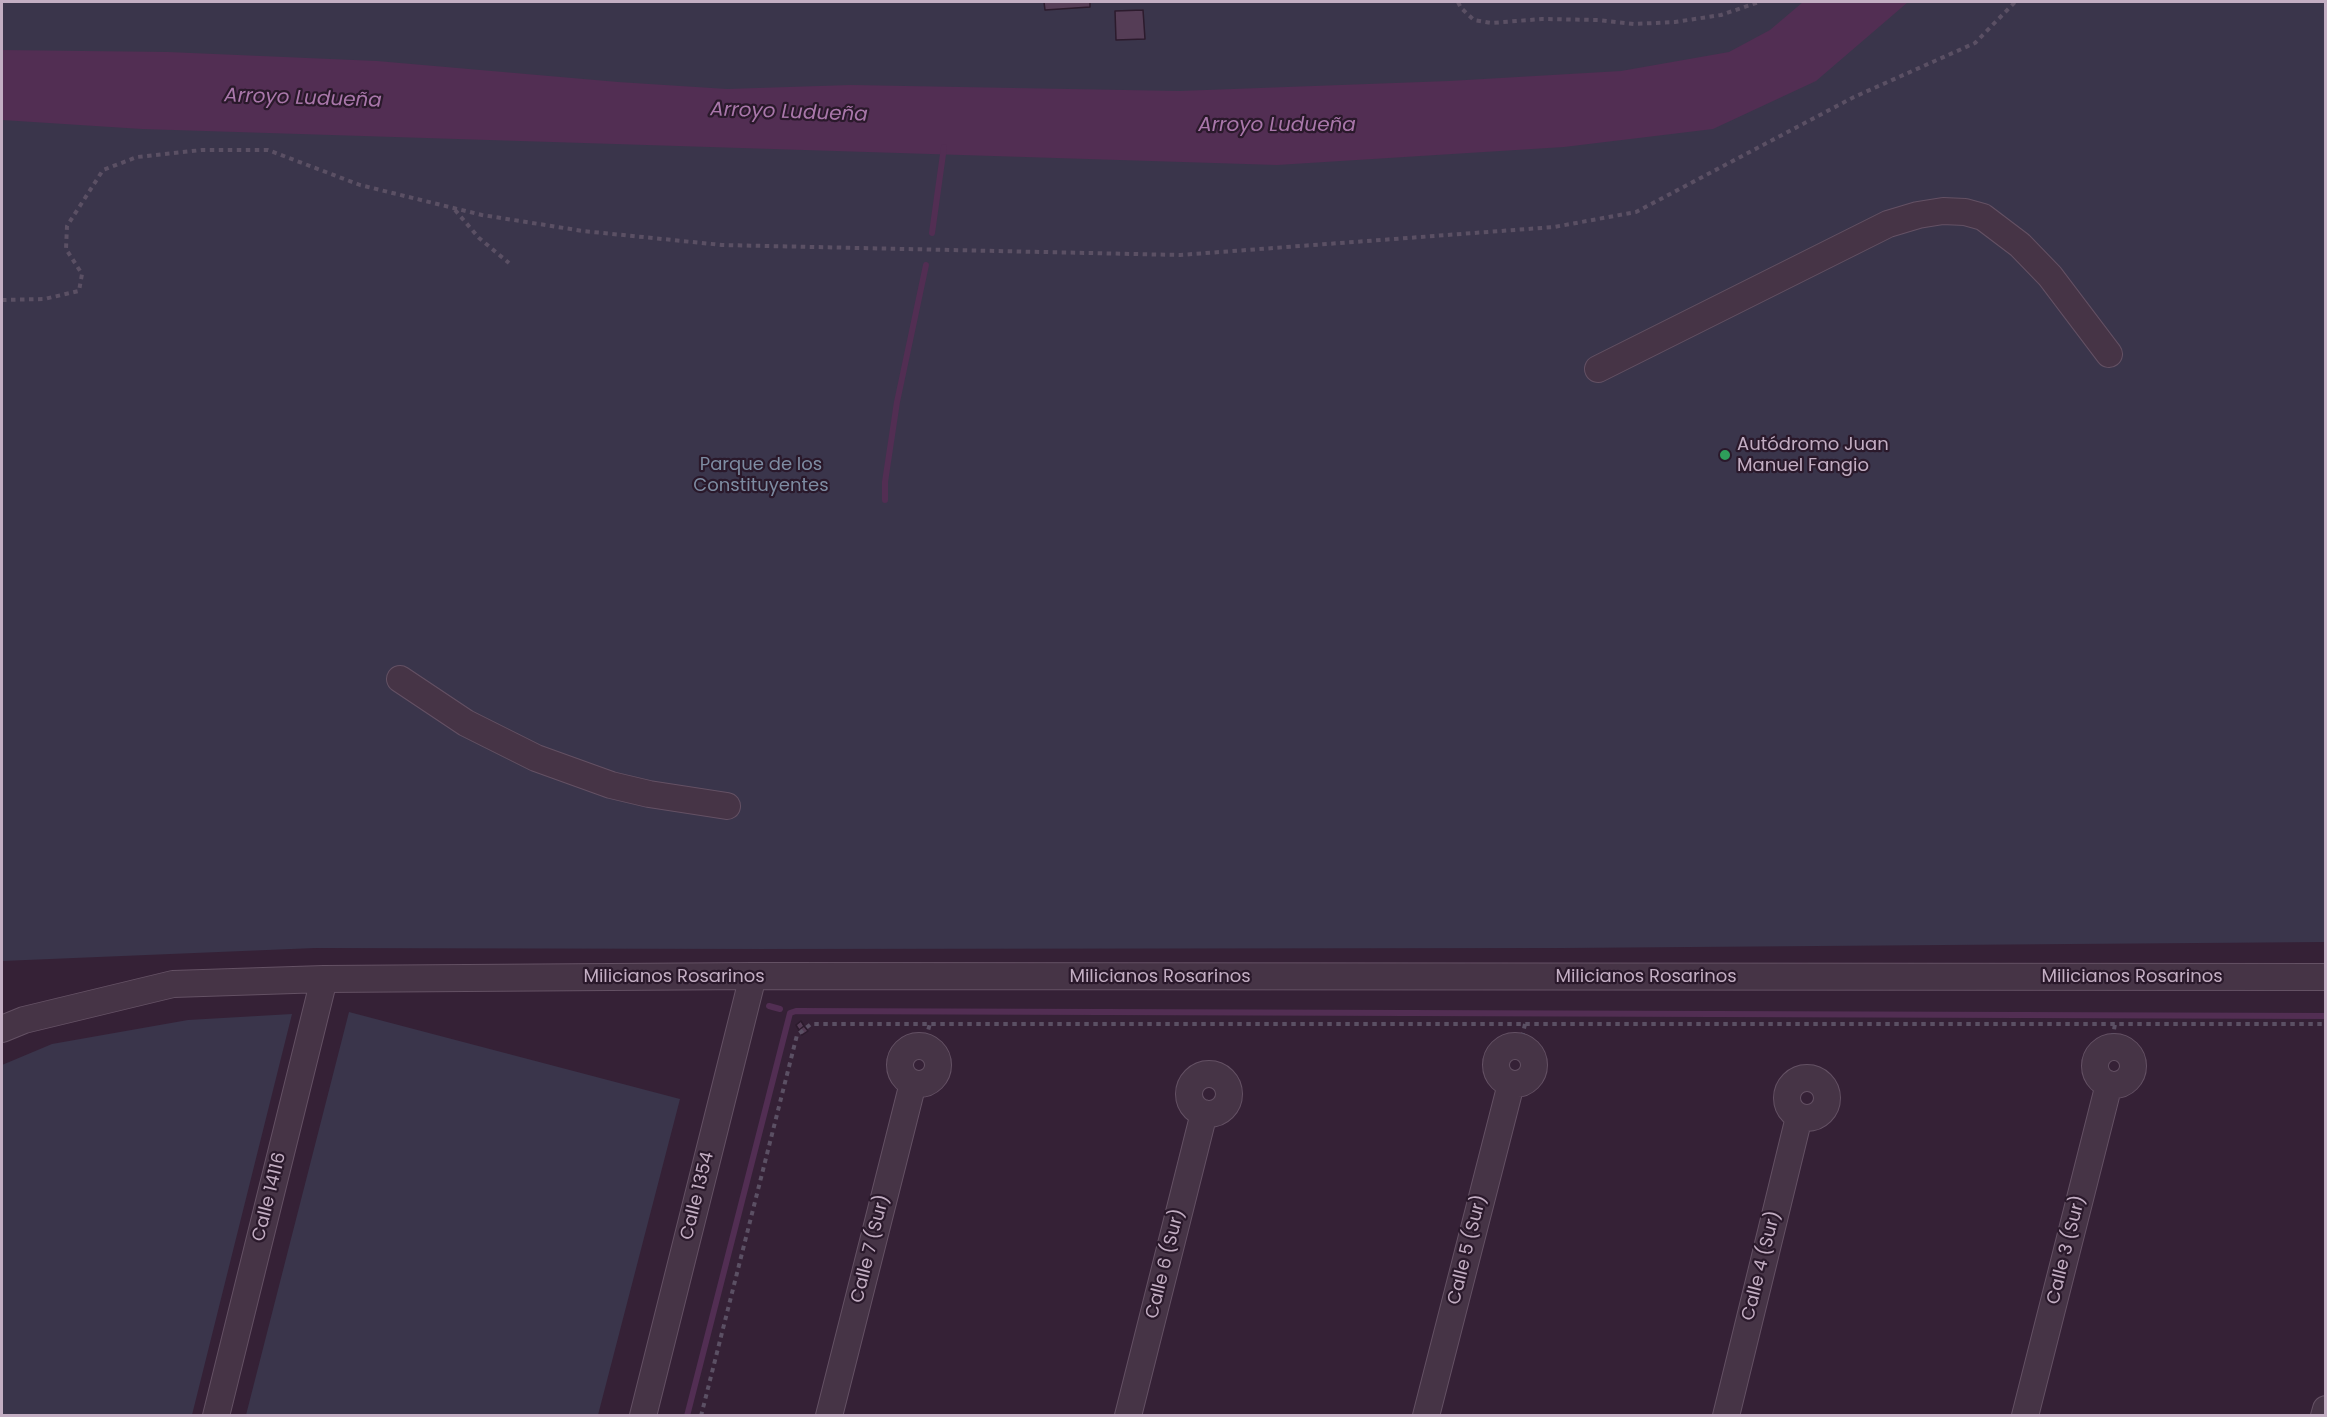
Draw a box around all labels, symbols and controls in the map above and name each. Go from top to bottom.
water label: Arroyo Ludueña [224,84,382,114]
water label: Arroyo Ludueña [710,98,868,128]
water label: Arroyo Ludueña [1198,114,1356,138]
place label: Autódromo Juan Manuel Fangio [1737,434,1889,476]
marker: Autódromo Juan Manuel Fangio [1718,448,1732,462]
park label: Parque de los Constituyentes [693,454,829,496]
street label: Milicianos Rosarinos [583,966,765,988]
street label: Milicianos Rosarinos [1069,966,1251,988]
street label: Milicianos Rosarinos [1555,966,1737,988]
street label: Milicianos Rosarinos [2041,966,2223,988]
street label: Calle 14116 [249,1150,291,1244]
street label: Calle 1354 [677,1150,719,1242]
street label: Calle 7 (Sur) [847,1193,895,1305]
street label: Calle 5 (Sur) [1444,1193,1492,1307]
street label: Calle 3 (Sur) [2043,1193,2091,1307]
street label: Calle 6 (Sur) [1142,1207,1190,1321]
street label: Calle 4 (Sur) [1738,1209,1786,1323]

